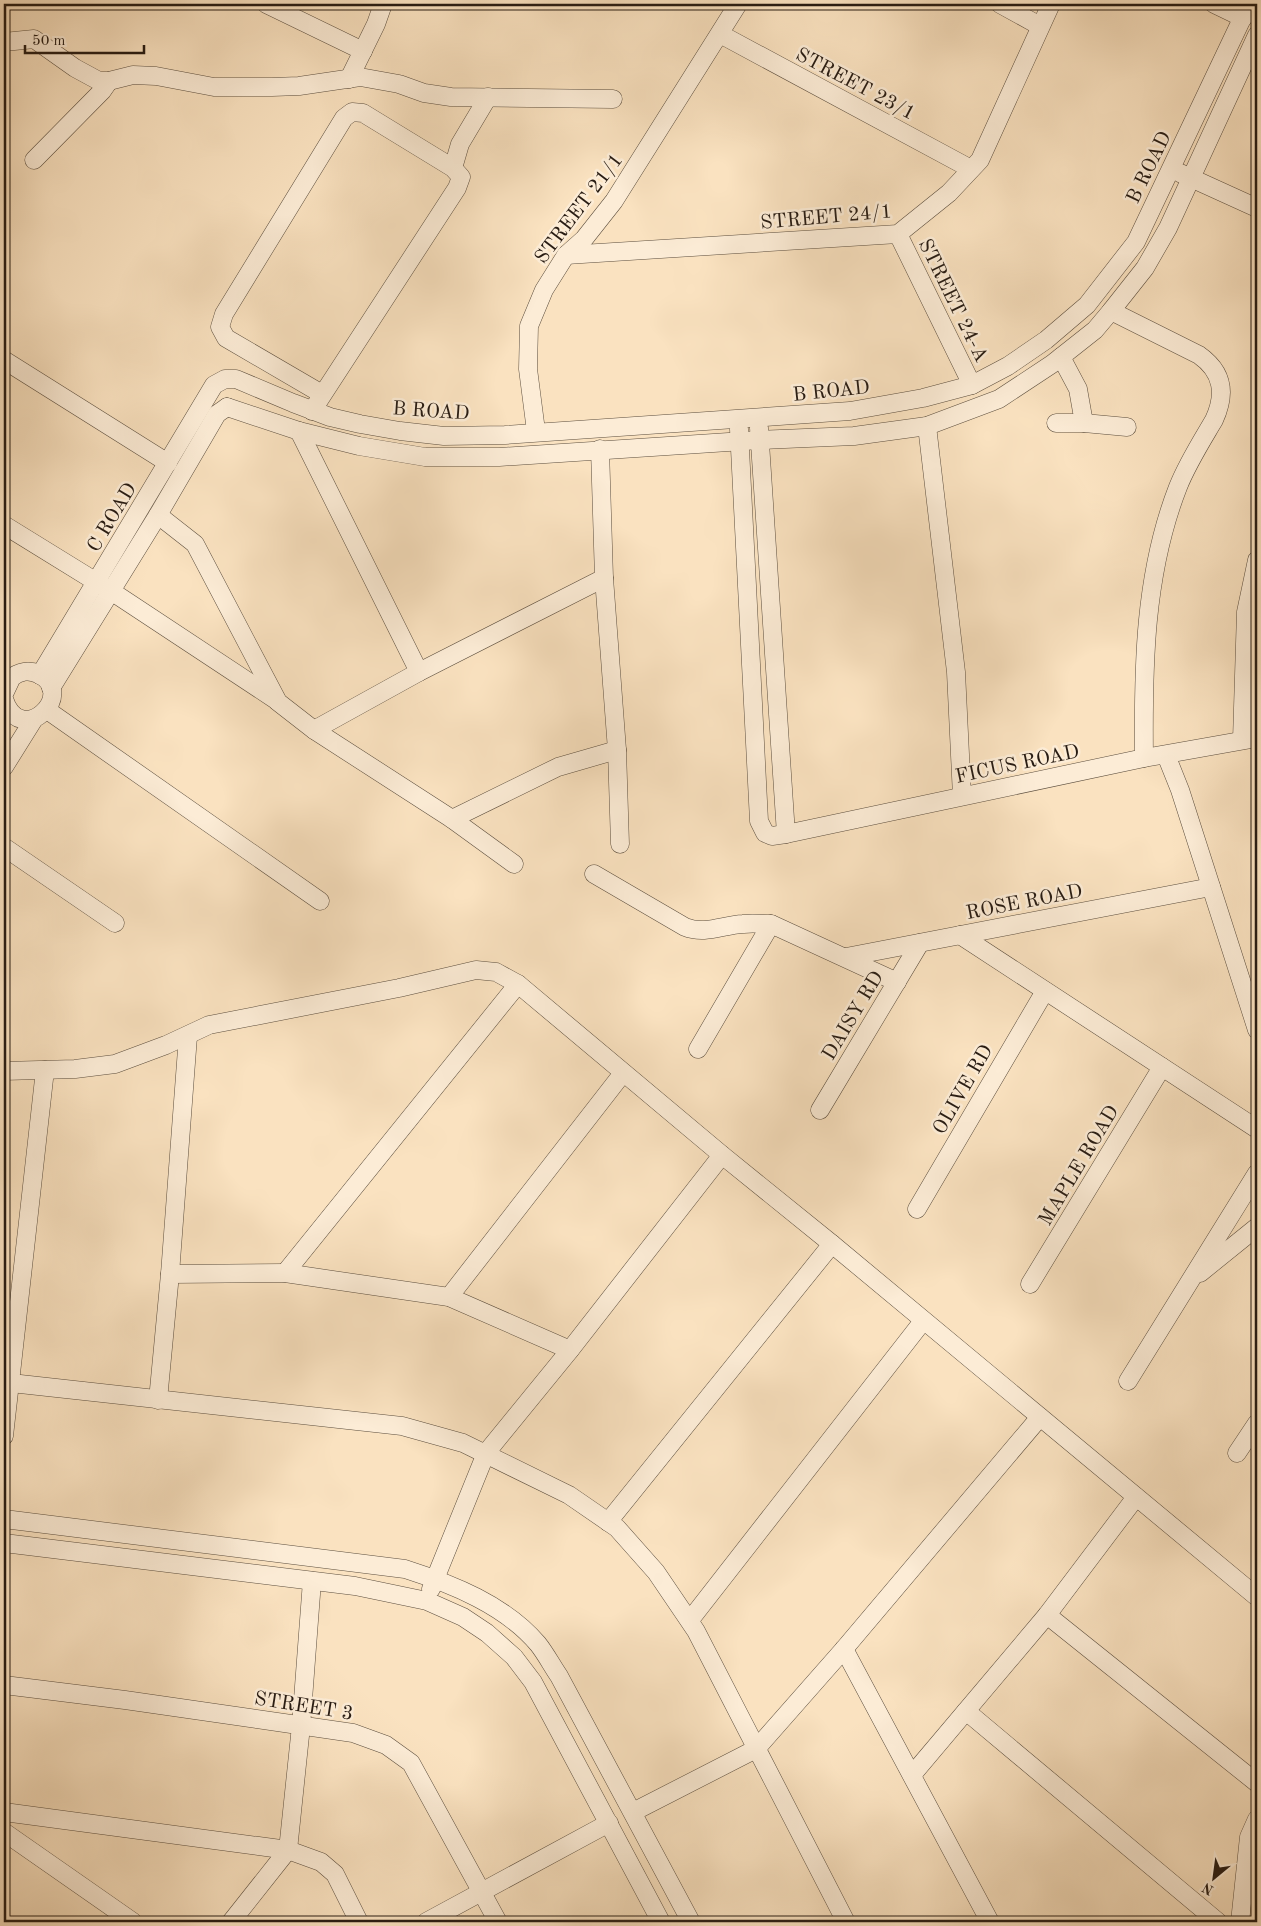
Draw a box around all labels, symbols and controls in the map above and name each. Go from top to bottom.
scale bar [25,22,144,54]
text: 50 m [32,34,66,49]
street label: STREET 23/1 [792,45,918,125]
street label: B ROAD [1124,129,1176,207]
street label: STREET 21/1 [532,150,627,268]
street label: STREET 24/1 [759,202,893,234]
street label: STREET 24-A [914,236,991,366]
street label: B ROAD [792,378,871,406]
street label: B ROAD [392,399,470,425]
street label: C ROAD [84,480,141,556]
street label: FICUS ROAD [954,742,1081,788]
street label: ROSE ROAD [964,882,1084,924]
street label: DAISY RD [819,968,888,1064]
street label: OLIVE RD [930,1042,997,1138]
street label: MAPLE ROAD [1036,1102,1123,1230]
street label: STREET 3 [253,1689,355,1725]
north arrow [1188,1854,1238,1904]
text: N [1200,1880,1216,1897]

